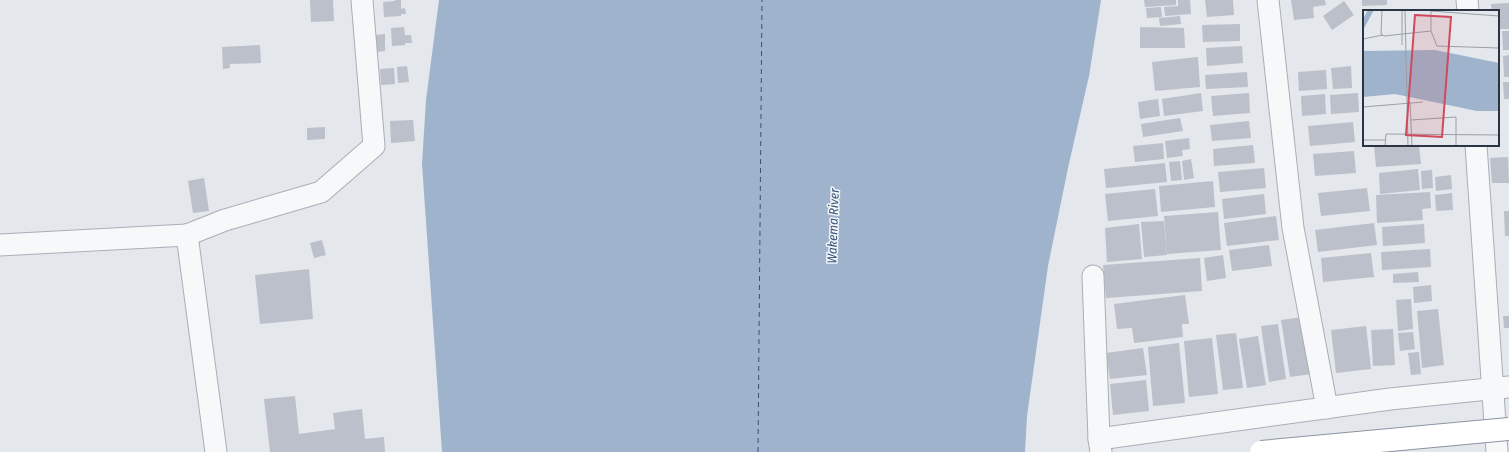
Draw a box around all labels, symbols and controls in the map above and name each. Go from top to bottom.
inset map [1363,10,1499,146]
water label: Wakema River [824,188,842,264]

